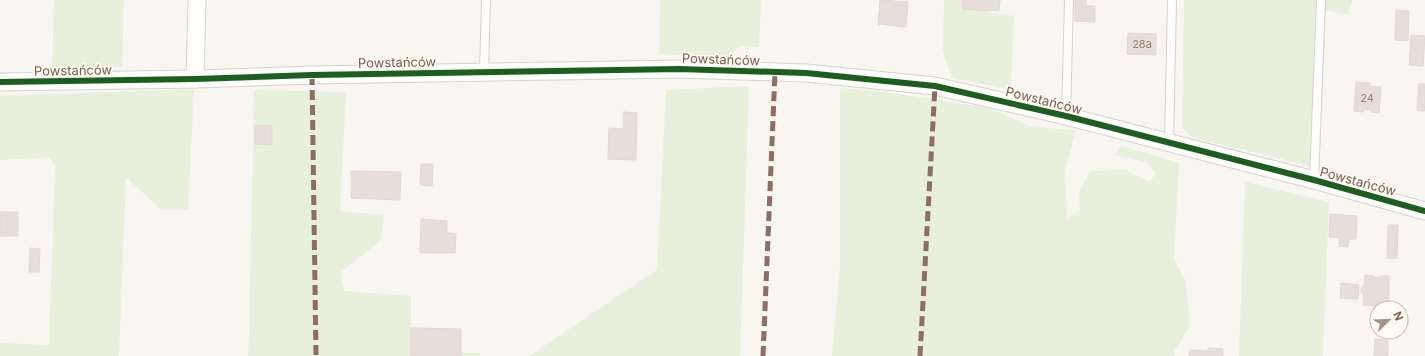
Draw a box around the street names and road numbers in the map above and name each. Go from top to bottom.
street label: Powstańców [682,50,761,68]
street label: Powstańców [358,53,437,71]
street label: Powstańców [34,61,113,79]
street label: Powstańców [1004,83,1084,117]
street label: Powstańców [1318,163,1398,199]

